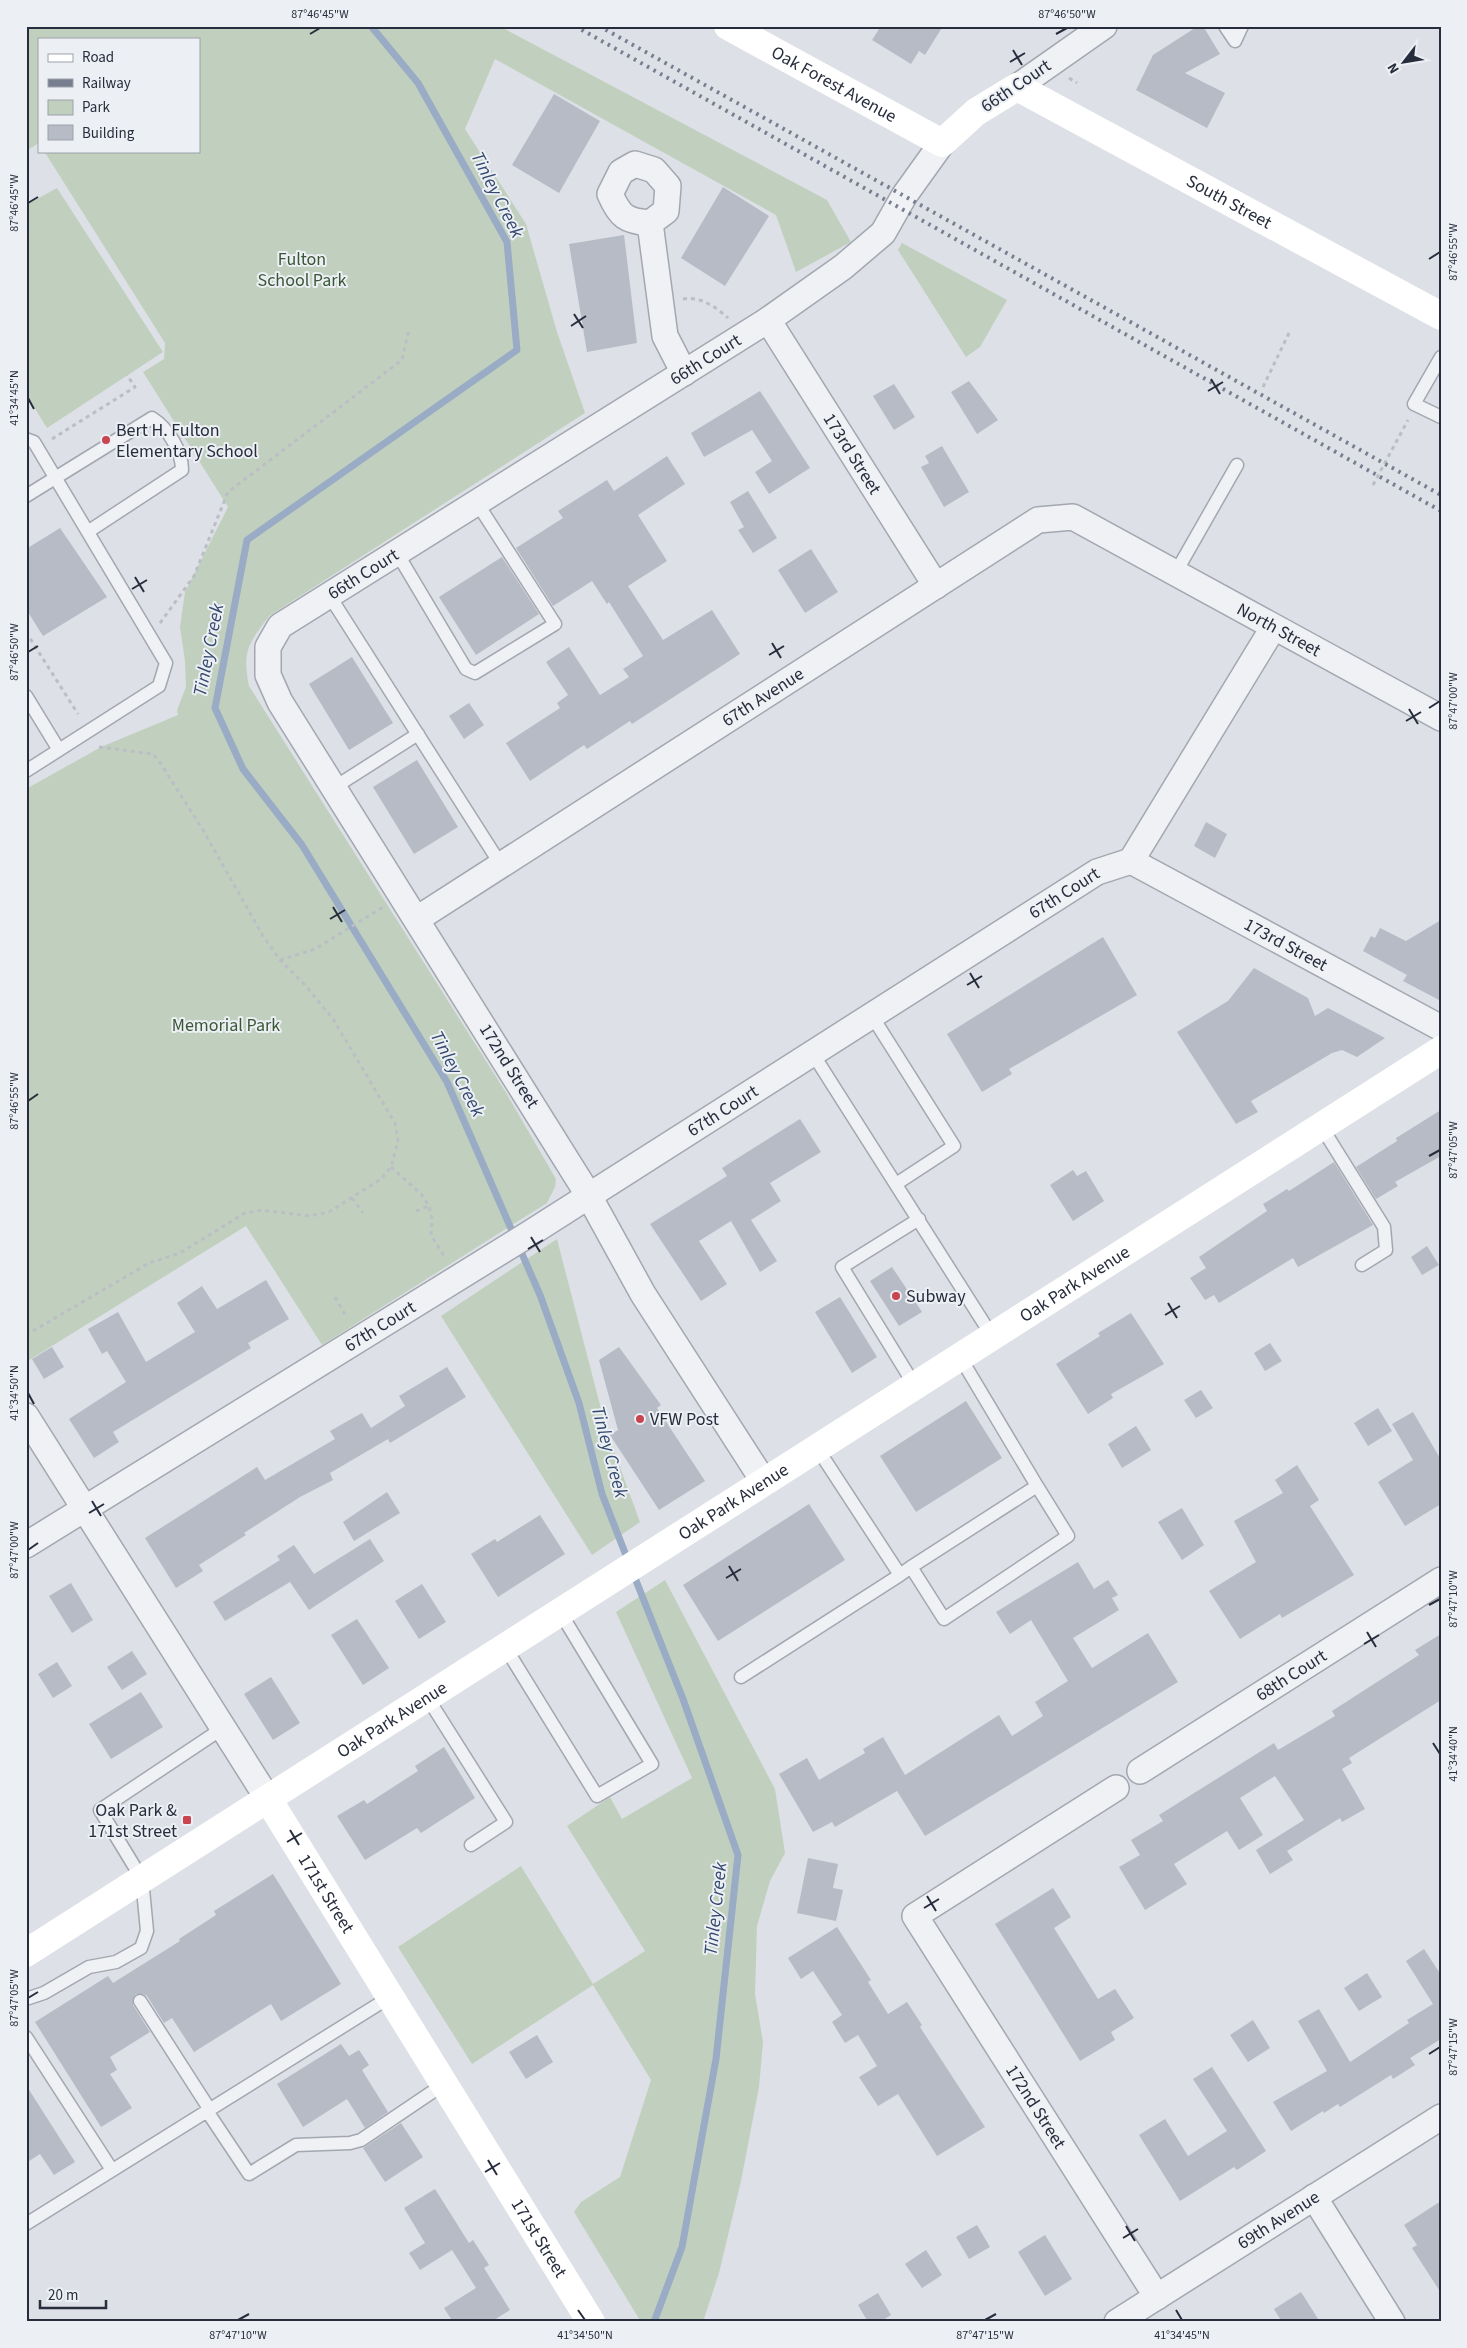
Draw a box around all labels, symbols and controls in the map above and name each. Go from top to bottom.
text: 87°46'45"W [291,6,349,23]
text: 87°46'50"W [1038,6,1096,23]
legend [38,38,200,152]
north arrow [1380,38,1430,88]
street label: Oak Forest Avenue [767,40,901,128]
text: Road [82,47,114,68]
street label: 66th Court [976,53,1056,119]
text: N [1383,59,1405,77]
text: Railway [82,73,131,94]
text: Park [82,97,111,118]
text: Building [82,123,135,144]
water label: Tinley Creek [464,147,531,244]
street label: South Street [1182,168,1276,235]
text: 87°46'45"W [6,174,23,232]
text: 87°46'55"W [1445,223,1462,281]
park label: Fulton School Park [258,247,347,293]
street label: 66th Court [665,328,746,391]
text: 41°34'45"N [6,370,23,426]
street label: 173rd Street [817,408,887,499]
place label: Bert H. Fulton Elementary School [116,418,258,464]
marker: Bert H. Fulton Elementary School [100,434,112,446]
street label: 66th Court [323,542,403,606]
street label: North Street [1233,596,1326,663]
water label: Tinley Creek [187,600,231,699]
text: 87°46'50"W [6,623,23,681]
street label: 67th Avenue [717,661,809,732]
text: 87°47'00"W [1445,672,1462,730]
street label: 67th Court [1024,861,1104,925]
street label: 173rd Street [1240,912,1332,977]
park label: Memorial Park [172,1013,280,1038]
street label: 172nd Street [473,1019,545,1113]
water label: Tinley Creek [423,1026,491,1123]
text: 87°46'55"W [6,1072,23,1130]
street label: 67th Court [682,1079,763,1143]
text: 87°47'05"W [1445,1121,1462,1179]
street label: Oak Park Avenue [1015,1239,1135,1328]
place label: Subway [906,1284,966,1309]
marker: Subway [890,1290,902,1302]
street label: 67th Court [339,1295,420,1358]
text: 41°34'50"N [6,1365,23,1421]
water label: Tinley Creek [584,1403,634,1502]
place label: VFW Post [650,1407,719,1432]
marker: VFW Post [634,1413,646,1425]
street label: Oak Park Avenue [673,1457,793,1546]
text: 87°47'00"W [6,1521,23,1579]
text: 87°47'10"W [1445,1570,1462,1628]
street label: 68th Court [1251,1643,1331,1707]
street label: Oak Park Avenue [332,1675,452,1764]
text: 41°34'40"N [1445,1726,1462,1782]
place label: Oak Park & 171st Street [88,1798,177,1844]
marker: Oak Park & 171st Street [181,1814,193,1826]
street label: 171st Street [292,1849,360,1938]
water label: Tinley Creek [698,1860,734,1957]
text: 87°47'05"W [6,1969,23,2027]
text: 87°47'15"W [1445,2018,1462,2076]
street label: 172nd Street [1000,2060,1072,2154]
street label: 69th Avenue [1232,2184,1324,2255]
street label: 171st Street [505,2194,573,2282]
scale bar [40,2278,106,2310]
text: 20 m [48,2285,78,2306]
text: 87°47'10"W [209,2327,267,2344]
text: 41°34'50"N [557,2327,613,2344]
text: 87°47'15"W [956,2327,1014,2344]
text: 41°34'45"N [1154,2327,1210,2344]

